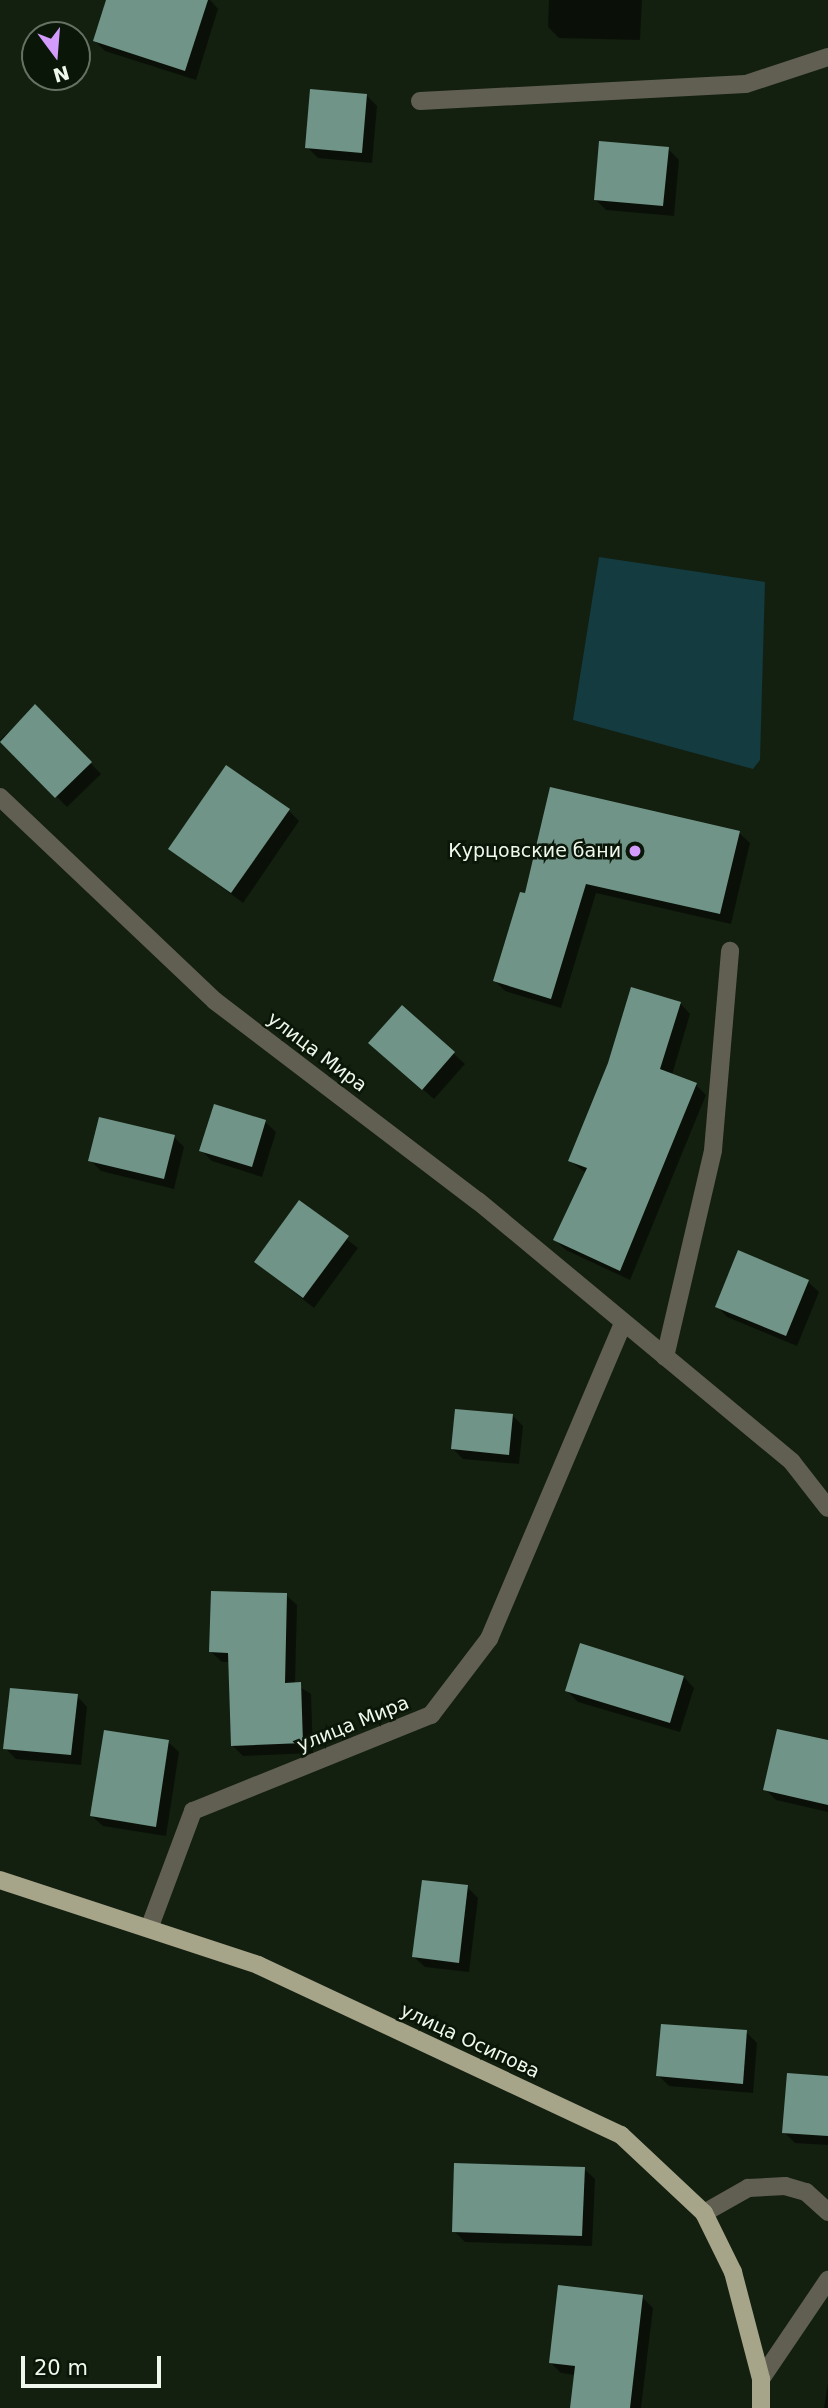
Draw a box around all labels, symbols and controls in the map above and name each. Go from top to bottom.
north arrow [21,21,91,91]
text: N [51,61,72,87]
place label: Курцовские бани [448,840,621,862]
marker: Курцовские бани [627,843,643,859]
street label: улица Мира [263,1007,371,1097]
street label: улица Мира [294,1691,412,1757]
street label: улица Осипова [397,1999,543,2083]
scale bar [24,2342,164,2386]
text: 20 m [34,2356,88,2380]

